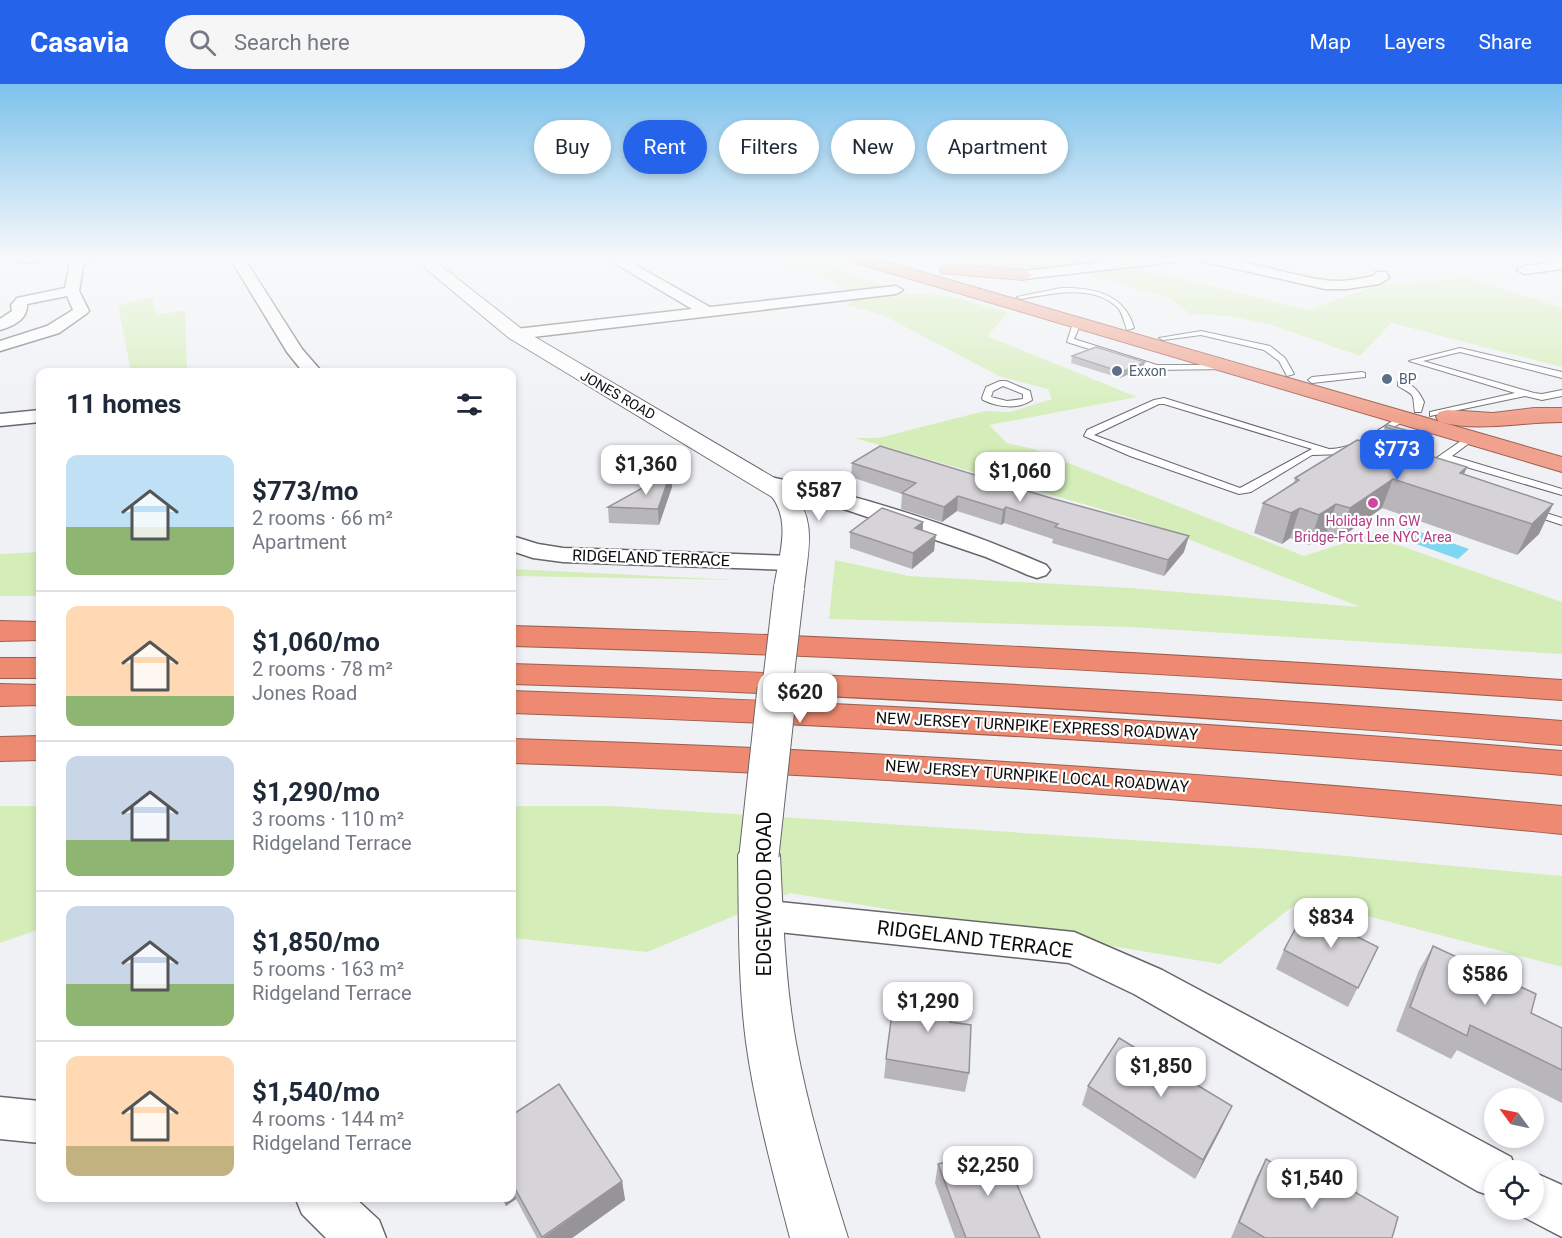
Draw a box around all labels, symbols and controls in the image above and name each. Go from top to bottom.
search box [165,15,585,69]
text: Casavia [30,26,129,59]
icon: search [186,26,219,59]
text: Search here [234,30,350,55]
text: Map [1309,30,1351,54]
text: Layers [1384,30,1445,54]
text: Share [1478,30,1532,54]
chip: Buy [534,120,611,174]
chip: Rent [623,120,707,174]
chip: Filters [719,120,819,174]
chip: New [831,120,915,174]
chip: Apartment [927,120,1068,174]
place label: Exxon [1129,363,1166,379]
marker: Exxon [1110,364,1124,378]
street label: JONES ROAD [578,367,658,423]
place label: BP [1399,371,1417,387]
marker: BP [1380,372,1394,386]
icon: filters [453,388,486,421]
text: 11 homes [66,389,181,419]
pin: $773 [1361,430,1433,481]
text: $773 [1374,437,1420,461]
pin: $1,360 [597,445,695,496]
text: $1,360 [615,452,677,476]
pin: $1,060 [971,452,1069,503]
text: $1,060 [989,459,1051,483]
pin: $587 [783,471,855,522]
text: $773/mo [252,476,359,506]
text: $587 [796,478,842,502]
icon: home [114,479,186,551]
marker: Holiday Inn GW Bridge-Fort Lee NYC Area [1366,496,1380,510]
text: 2 rooms · 66 m² [252,506,393,530]
place label: Holiday Inn GW Bridge-Fort Lee NYC Area [1294,513,1452,545]
text: Apartment [252,530,347,554]
street label: RIDGELAND TERRACE [572,546,730,570]
text: $1,060/mo [252,627,380,657]
icon: home [114,630,186,702]
text: 2 rooms · 78 m² [252,657,393,681]
pin: $620 [764,673,836,724]
text: $620 [777,680,823,704]
text: Jones Road [252,681,357,705]
street label: NEW JERSEY TURNPIKE EXPRESS ROADWAY [875,708,1199,744]
street label: NEW JERSEY TURNPIKE LOCAL ROADWAY [884,756,1190,796]
text: $1,290/mo [252,777,380,807]
icon: home [114,780,186,852]
text: 3 rooms · 110 m² [252,807,404,831]
street label: EDGEWOOD ROAD [752,812,776,976]
text: Ridgeland Terrace [252,831,412,855]
pin: $834 [1295,898,1367,949]
text: $834 [1308,905,1354,929]
street label: RIDGELAND TERRACE [876,915,1074,963]
text: $1,850/mo [252,927,380,957]
icon: home [114,930,186,1002]
pin: $586 [1449,955,1521,1006]
text: 5 rooms · 163 m² [252,957,404,981]
text: $586 [1462,962,1508,986]
text: Ridgeland Terrace [252,981,412,1005]
pin: $1,290 [879,982,977,1033]
text: $1,290 [897,989,959,1013]
pin: $1,850 [1112,1047,1210,1098]
text: $1,850 [1130,1054,1192,1078]
text: $1,540/mo [252,1077,380,1107]
icon: home [114,1080,186,1152]
north arrow [1484,1088,1544,1148]
map controls [1484,1088,1544,1220]
text: 4 rooms · 144 m² [252,1107,404,1131]
text: Ridgeland Terrace [252,1131,412,1155]
pin: $2,250 [939,1146,1037,1197]
text: $2,250 [957,1153,1019,1177]
pin: $1,540 [1263,1159,1361,1210]
button: locate [1484,1160,1544,1220]
text: $1,540 [1281,1166,1343,1190]

